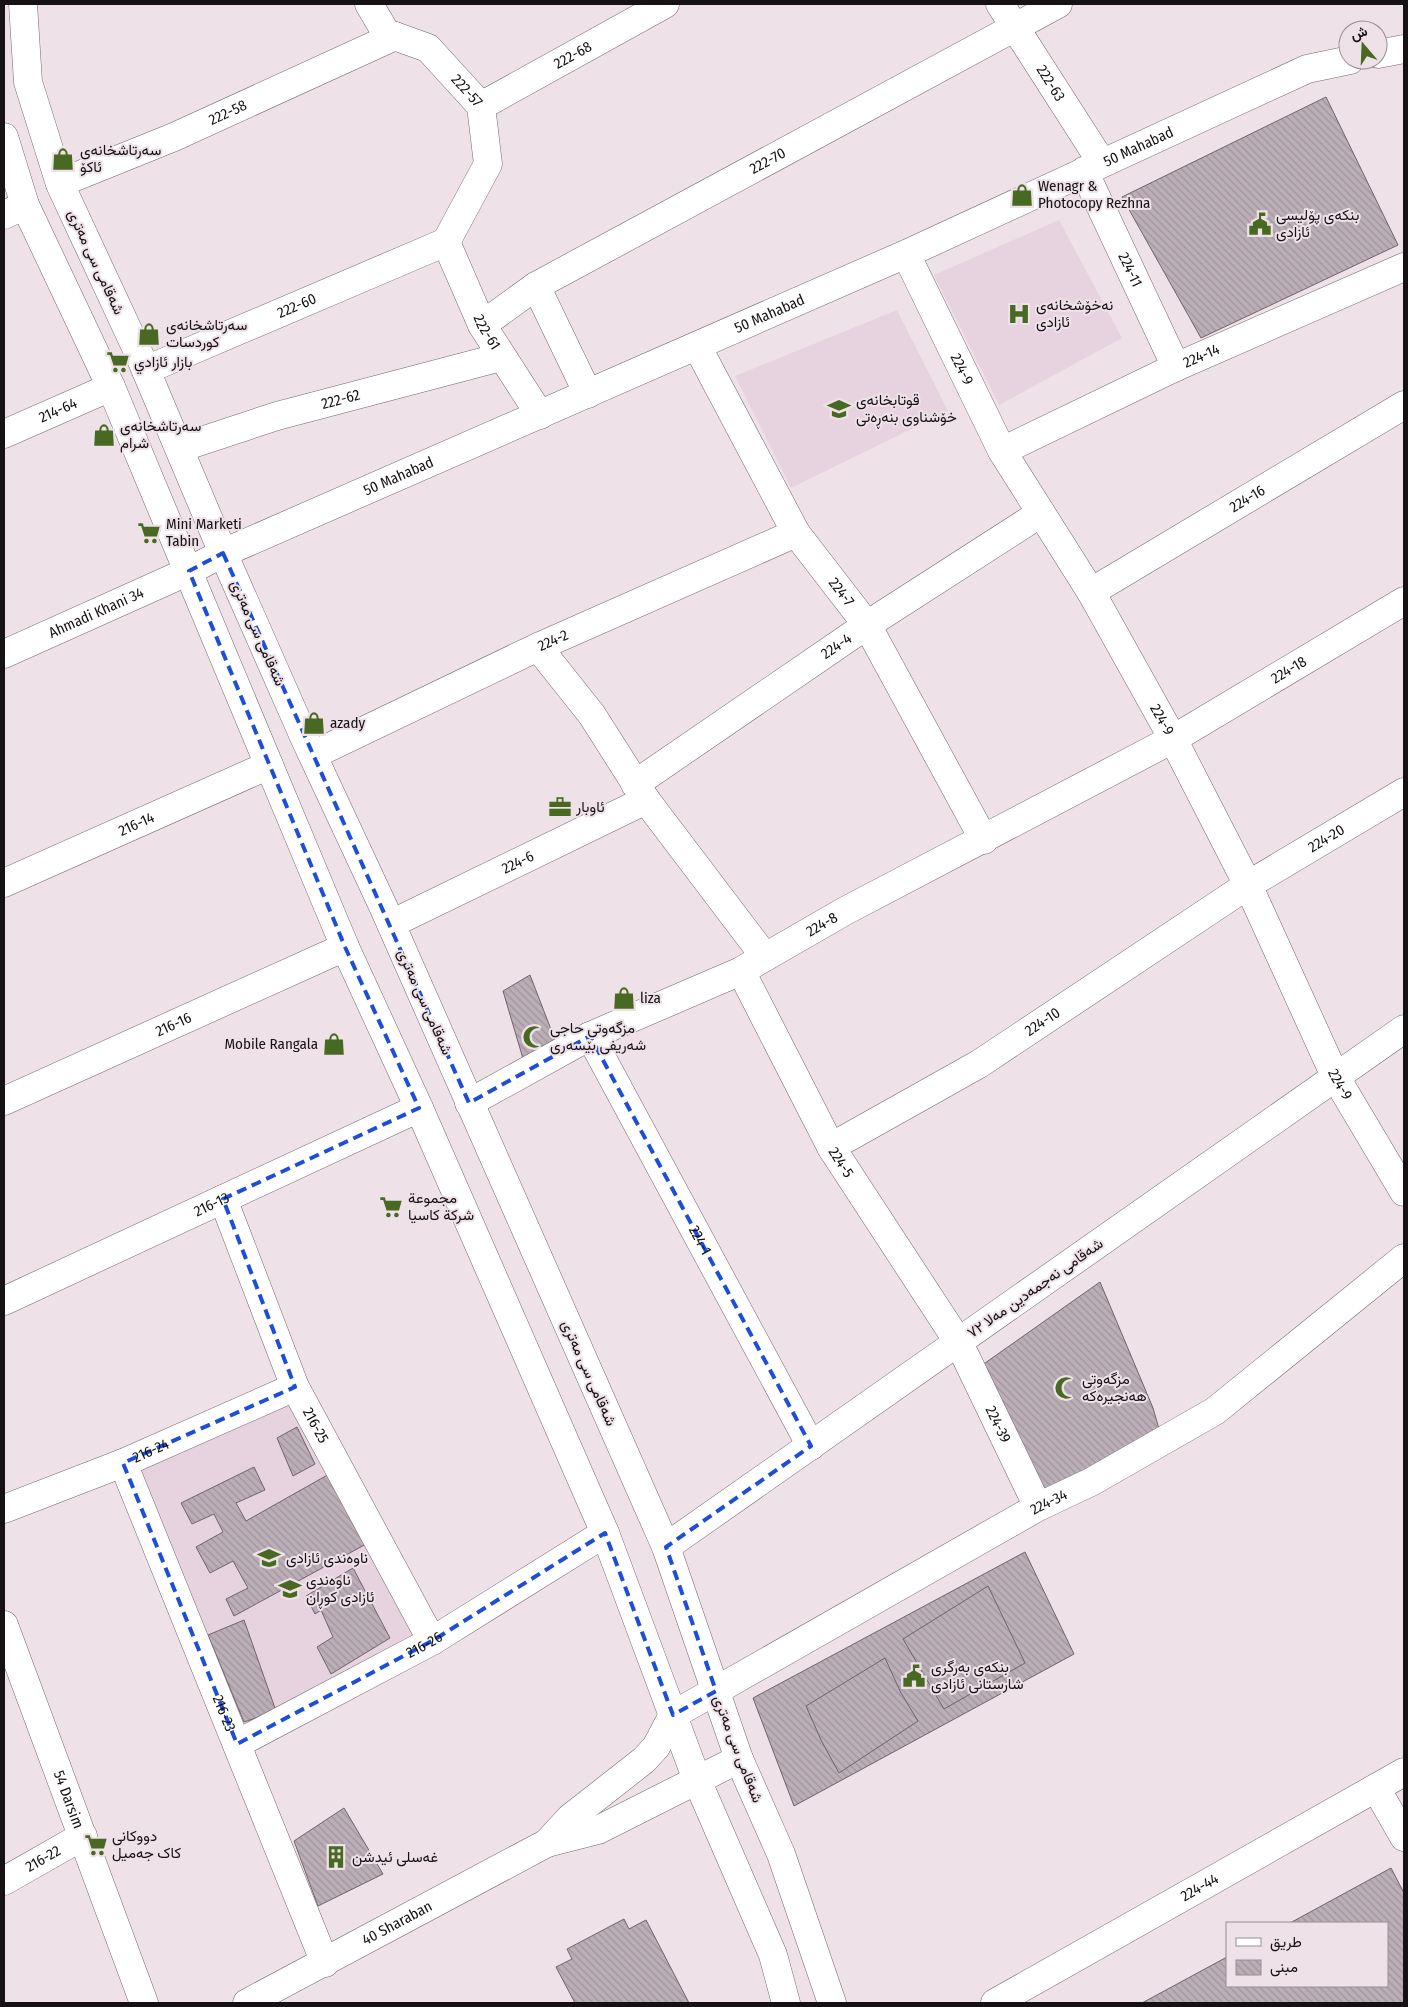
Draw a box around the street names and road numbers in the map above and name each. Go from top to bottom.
street label: 222-68 [551,37,595,73]
street label: 222-63 [1033,62,1069,105]
street label: 222-57 [448,71,486,111]
street label: 222-58 [206,96,250,129]
street label: 50 Mahabad [1101,123,1176,171]
street label: 222-70 [747,144,789,178]
street label: شەقامی سی مەتری [63,207,128,318]
street label: 224-11 [1114,249,1146,290]
street label: 222-60 [275,289,319,322]
street label: 50 Mahabad [732,291,807,337]
street label: 222-61 [470,312,504,353]
street label: 224-14 [1181,340,1222,372]
street label: 224-9 [947,350,977,388]
street label: 222-62 [319,385,362,413]
street label: 214-64 [36,394,80,426]
street label: 50 Mahabad [361,453,436,499]
street label: 224-16 [1226,481,1268,516]
street label: 224-7 [825,574,858,610]
street label: شەقامی سی مەتری [226,577,289,689]
street label: Ahmadi Khani 34 [46,583,147,642]
street label: 224-2 [535,626,571,655]
street label: 224-4 [818,629,855,663]
street label: 224-18 [1268,652,1310,687]
street label: 224-9 [1146,701,1178,738]
street label: 216-14 [116,808,157,840]
street label: 224-20 [1305,821,1348,856]
street label: 224-6 [499,847,537,878]
street label: 224-8 [803,908,841,940]
street label: شەقامی سی مەتری [393,946,456,1058]
street label: 224-10 [1022,1004,1064,1040]
street label: 216-16 [153,1009,194,1040]
street label: 224-9 [1324,1066,1356,1103]
street label: 224-5 [825,1144,857,1181]
street label: 216-13 [191,1188,232,1220]
street label: 224-1 [685,1222,715,1258]
street label: شەقامی نەجمەدین مەلا ٧٢ [964,1234,1107,1343]
street label: شەقامی سی مەتری [557,1317,620,1429]
street label: 224-39 [982,1403,1015,1446]
street label: 216-25 [299,1405,333,1446]
street label: 216-24 [130,1435,172,1467]
street label: 224-34 [1027,1486,1070,1519]
street label: 216-26 [403,1628,446,1662]
street label: 216-23 [209,1693,240,1734]
street label: شەقامی سی مەتری [708,1693,767,1806]
street label: 54 Darsim [50,1768,88,1831]
street label: 216-22 [22,1841,64,1876]
street label: 224-44 [1178,1870,1222,1905]
street label: 40 Sharaban [359,1897,435,1949]

